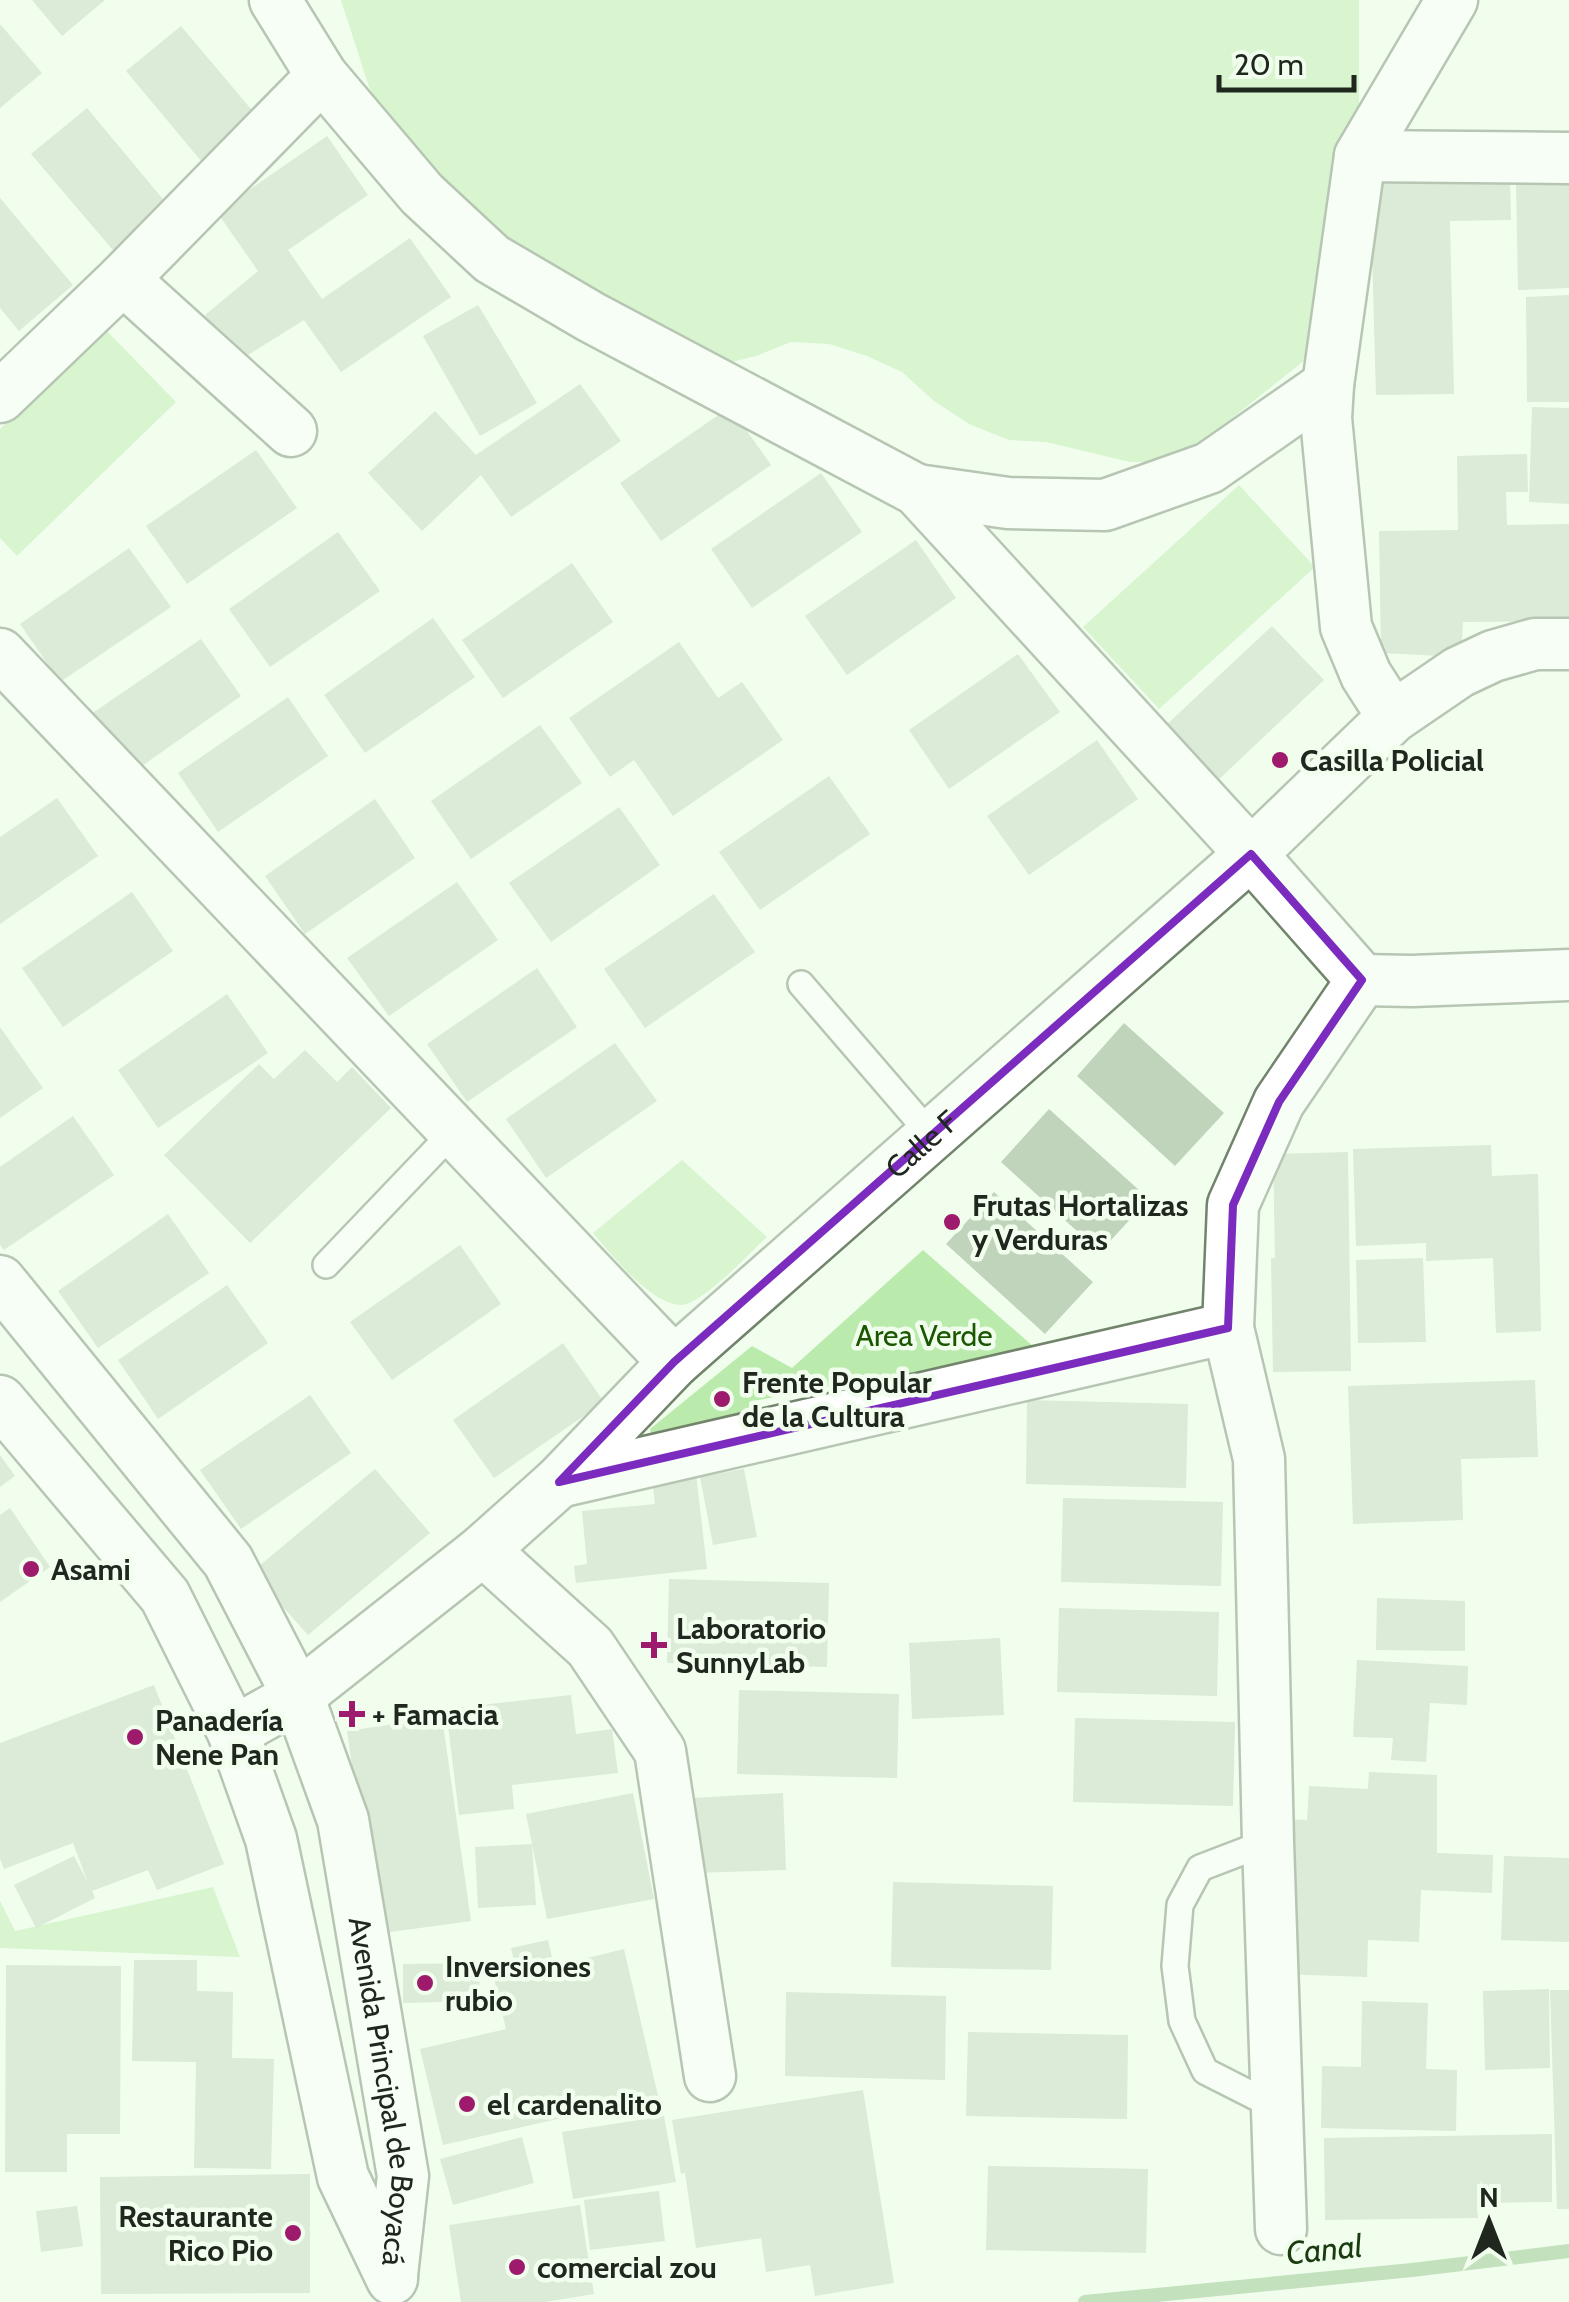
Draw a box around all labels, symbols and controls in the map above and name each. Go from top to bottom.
scale bar [1219,30,1354,92]
text: 20 m [1234,46,1304,83]
place label: Casilla Policial [1300,742,1484,779]
marker: Casilla Policial [1269,749,1291,771]
street label: Calle F [878,1102,966,1186]
place label: Frutas Hortalizas y Verduras [972,1187,1188,1258]
marker: Frutas Hortalizas y Verduras [941,1211,963,1233]
park label: Area Verde [855,1317,993,1354]
place label: Frente Popular de la Cultura [742,1364,932,1435]
marker: Frente Popular de la Cultura [711,1388,733,1410]
place label: Asami [51,1551,131,1588]
marker: Asami [20,1558,42,1580]
place label: Laboratorio SunnyLab [676,1610,826,1681]
marker: Laboratorio SunnyLab [641,1632,667,1658]
place label: + Famacia [372,1696,499,1733]
place label: Panadería Nene Pan [155,1702,284,1773]
marker: + Famacia [341,1703,363,1725]
marker: Panadería Nene Pan [124,1726,146,1748]
street label: Avenida Principal de Boyacá [341,1914,422,2269]
place label: Inversiones rubio [445,1948,591,2019]
marker: Inversiones rubio [414,1972,436,1994]
place label: el cardenalito [487,2086,662,2123]
marker: el cardenalito [456,2093,478,2115]
north arrow [1439,2172,1539,2272]
text: N [1479,2180,1499,2214]
place label: Restaurante Rico Pio [118,2198,273,2269]
marker: Restaurante Rico Pio [282,2222,304,2244]
water label: Canal [1284,2226,1365,2272]
place label: comercial zou [537,2249,717,2286]
marker: comercial zou [506,2256,528,2278]

